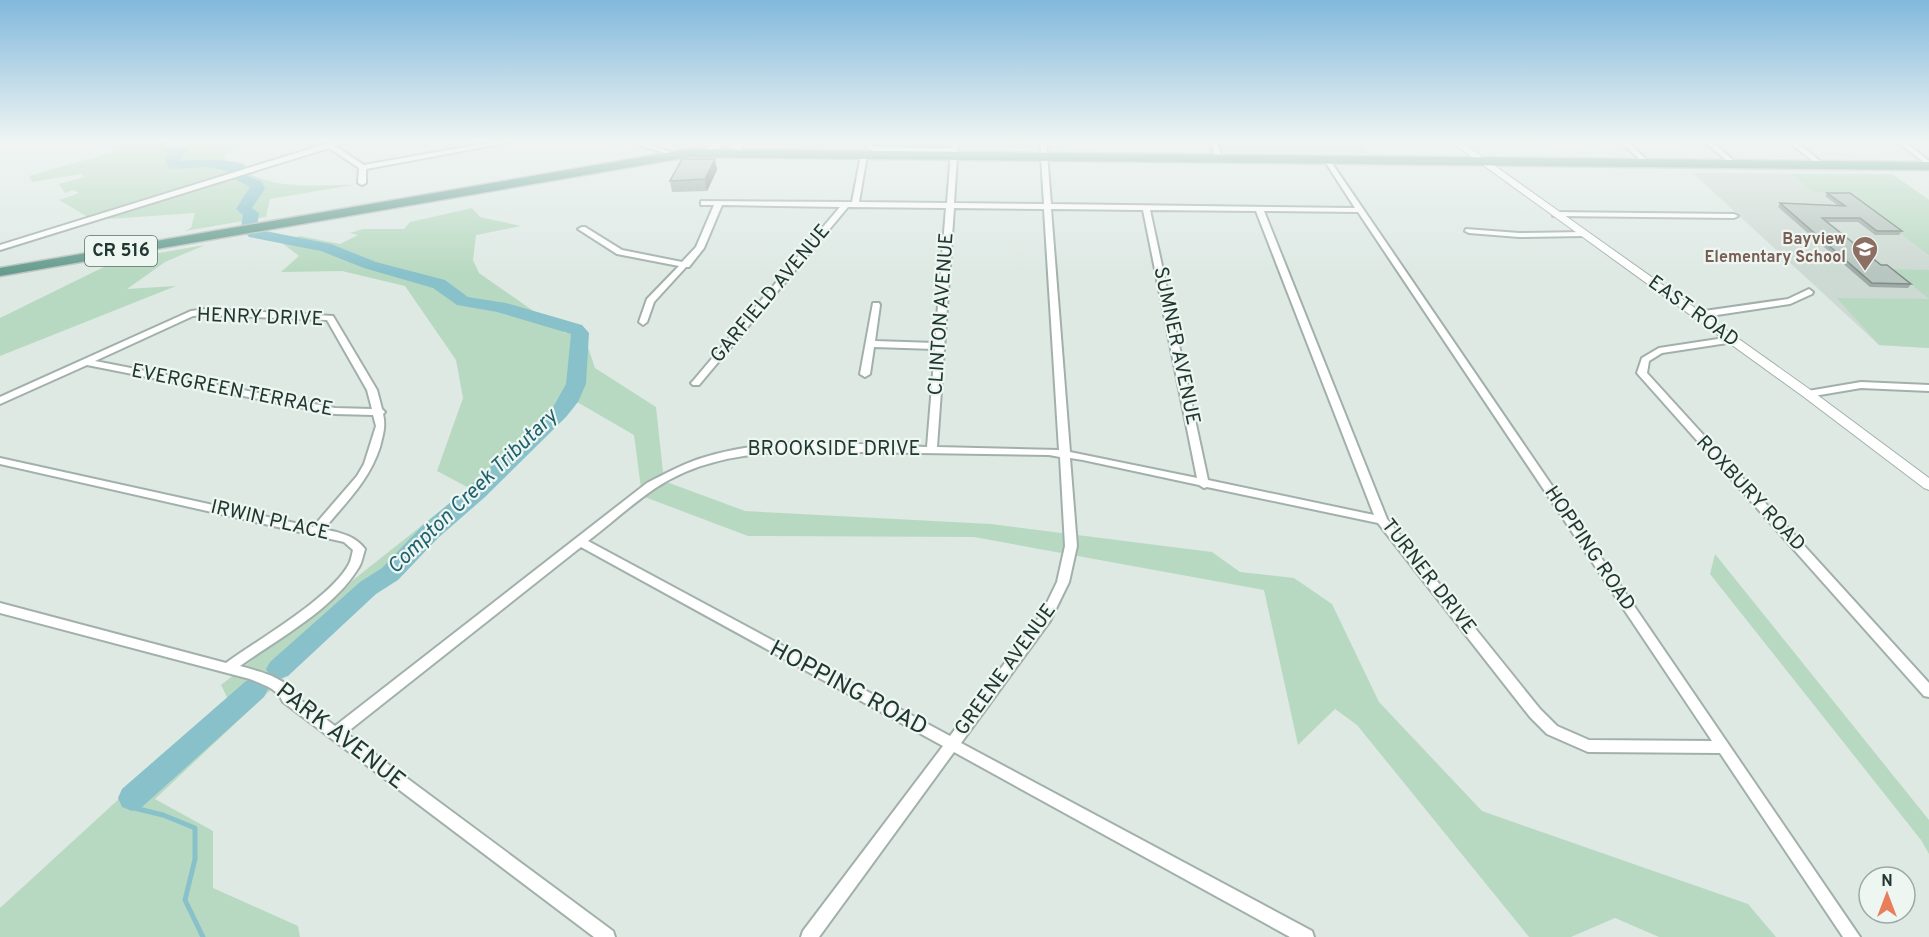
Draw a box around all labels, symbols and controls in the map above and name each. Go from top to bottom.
street label: GARFIELD AVENUE [705,219,837,369]
place label: Bayview Elementary School [1704,230,1846,268]
street label: CLINTON AVENUE [923,232,961,396]
school or university icon: Bayview Elementary School [1850,234,1880,272]
road number: CR 516 [85,236,157,266]
street label: SUMNER AVENUE [1147,265,1205,427]
street label: EAST ROAD [1642,270,1744,354]
street label: HENRY DRIVE [196,303,324,333]
street label: EVERGREEN TERRACE [129,359,335,423]
water label: Compton Creek Tributary [382,403,565,580]
street label: ROXBURY ROAD [1690,431,1810,557]
street label: BROOKSIDE DRIVE [748,437,920,463]
street label: HOPPING ROAD [1537,481,1641,617]
street label: IRWIN PLACE [208,495,332,547]
street label: TURNER DRIVE [1375,514,1481,640]
street label: GREENE AVENUE [949,599,1063,741]
street label: HOPPING ROAD [764,635,932,743]
street label: PARK AVENUE [269,677,411,797]
north arrow [1857,865,1917,925]
text: N [1881,872,1893,892]

